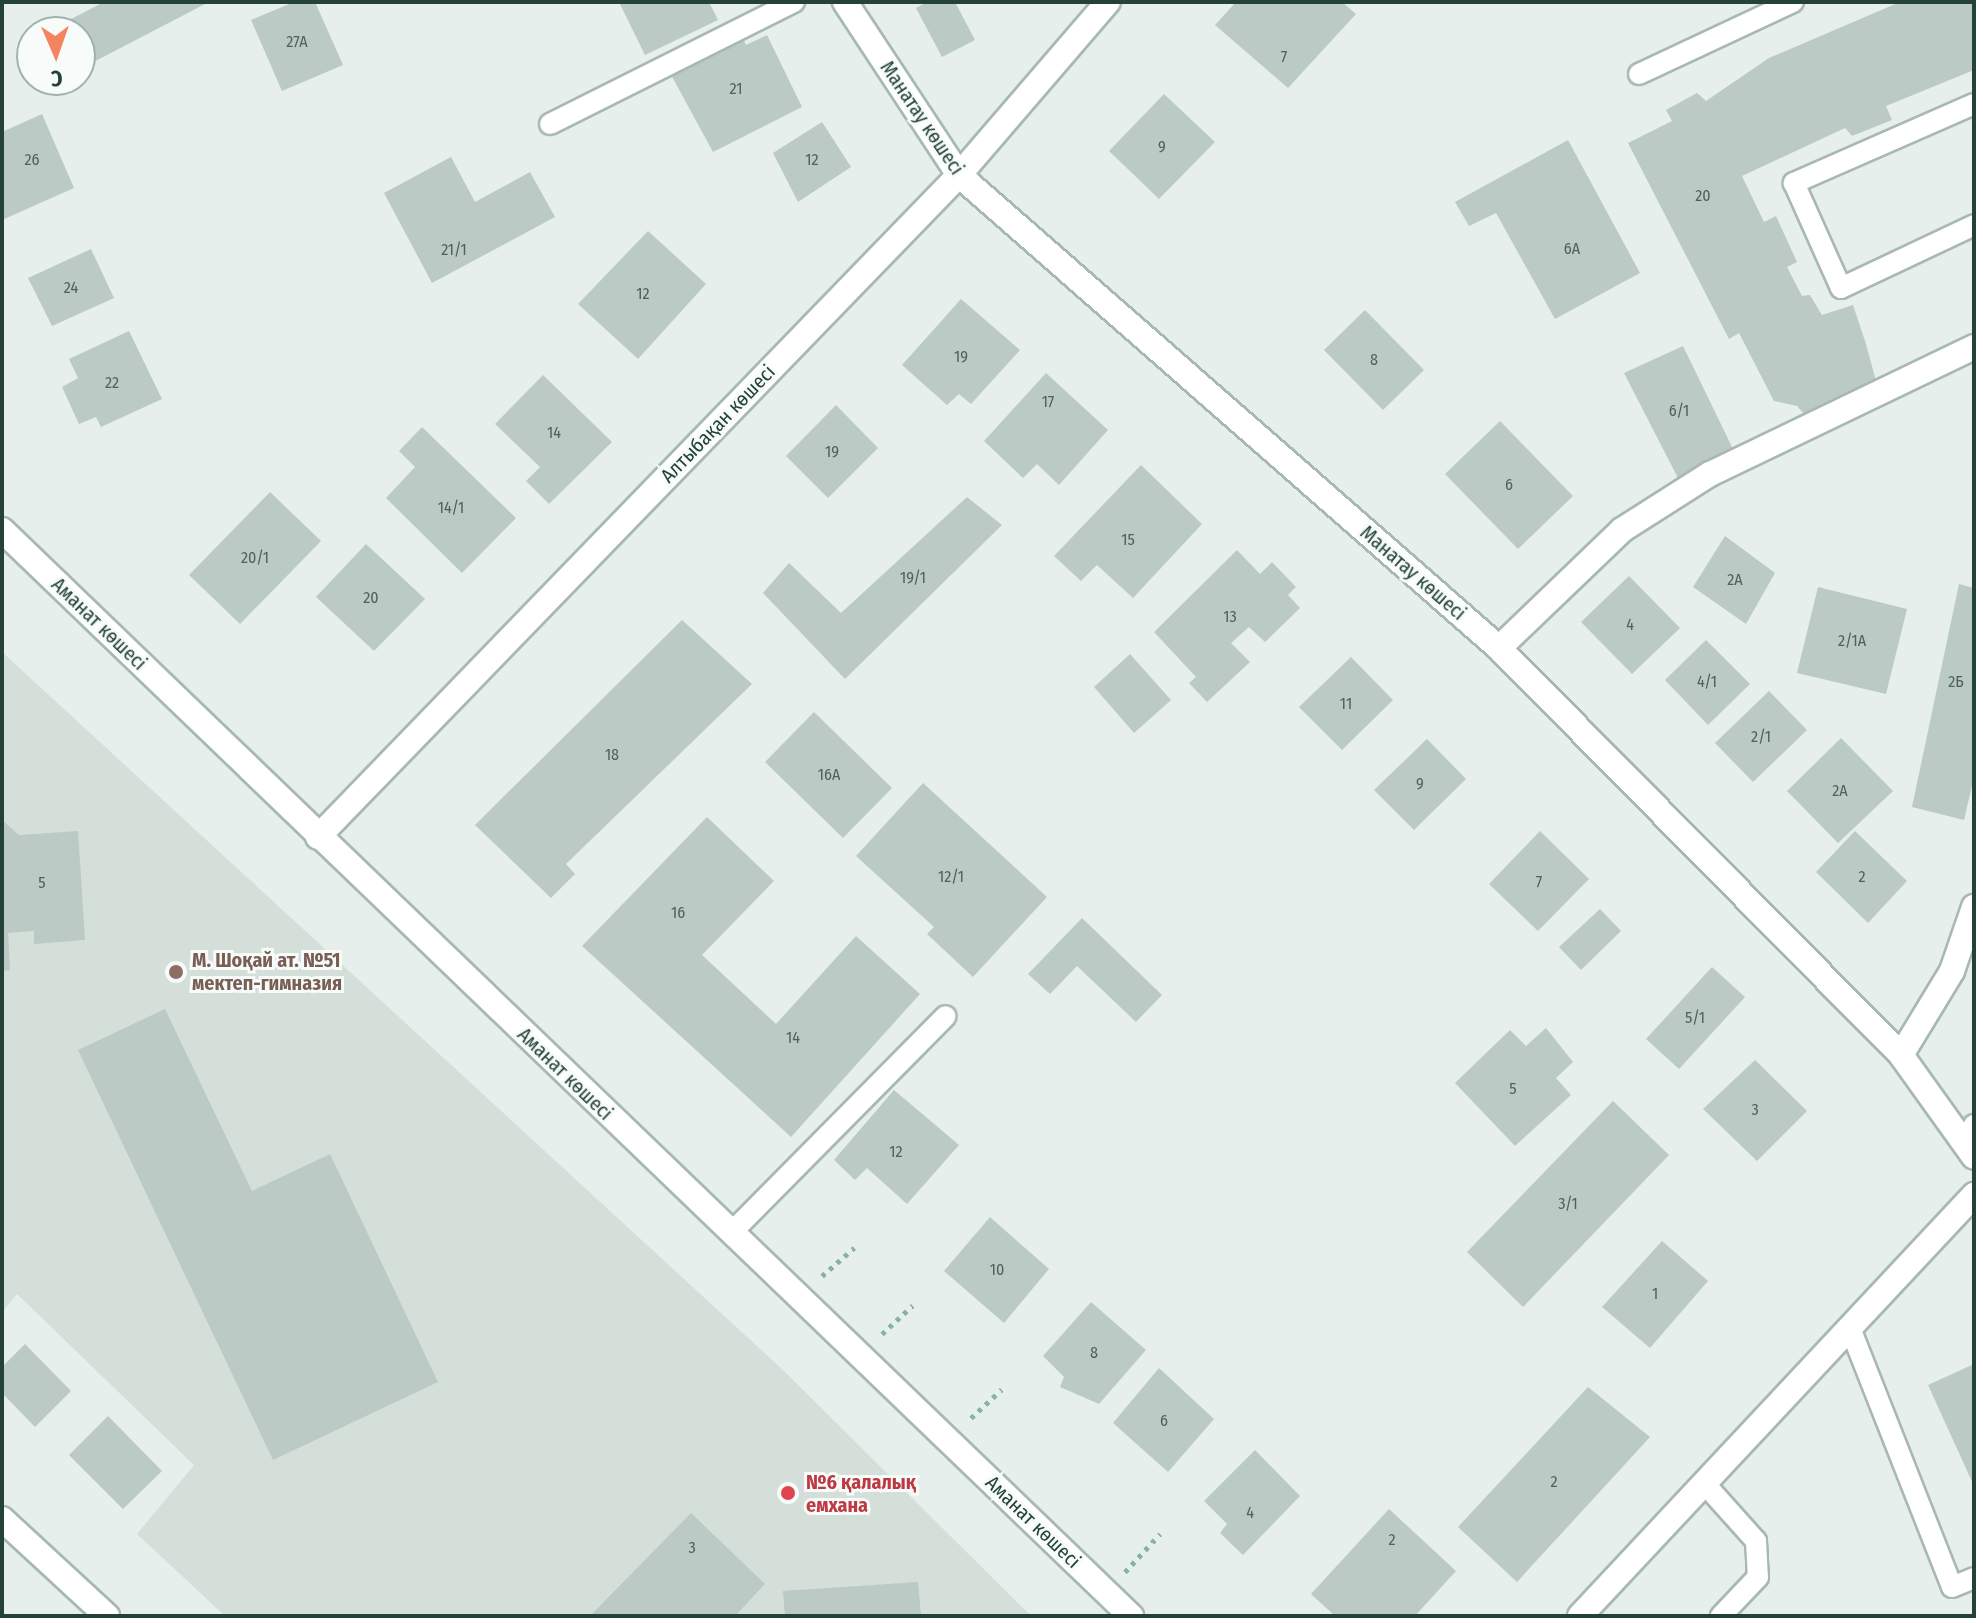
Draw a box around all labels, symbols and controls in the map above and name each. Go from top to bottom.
north arrow [16,16,96,96]
house number: 27А [286,32,308,52]
house number: 7 [1281,47,1287,67]
street label: Манатау көшесі [875,57,969,179]
text: С [51,65,63,92]
house number: 21 [730,79,742,99]
house number: 9 [1158,137,1166,157]
house number: 26 [25,150,39,170]
house number: 12 [805,150,819,170]
house number: 20 [1695,186,1711,206]
house number: 6А [1564,239,1580,259]
house number: 21/1 [441,240,467,260]
house number: 24 [64,278,78,298]
house number: 12 [636,284,650,304]
house number: 19 [954,347,968,367]
house number: 8 [1370,350,1378,370]
street label: Алтыбақан көшесі [656,360,780,488]
house number: 22 [105,373,119,393]
house number: 17 [1042,392,1054,412]
house number: 6/1 [1669,401,1689,421]
house number: 14 [547,423,561,443]
house number: 19 [825,442,839,462]
house number: 6 [1505,475,1513,495]
house number: 14/1 [438,498,464,518]
street label: Манатау көшесі [1355,521,1471,625]
house number: 15 [1121,530,1135,550]
house number: 20/1 [241,548,269,568]
house number: 19/1 [900,568,926,588]
house number: 2А [1727,570,1743,590]
street label: Аманат көшесі [46,573,152,675]
house number: 20 [363,588,379,608]
house number: 13 [1223,607,1237,627]
house number: 4 [1626,615,1634,635]
house number: 2/1А [1838,631,1866,651]
house number: 4/1 [1697,672,1717,692]
house number: 2Б [1948,672,1964,692]
house number: 11 [1340,694,1352,714]
house number: 2/1 [1751,727,1771,747]
house number: 18 [605,745,619,765]
house number: 16А [818,765,840,785]
house number: 9 [1416,774,1424,794]
house number: 2А [1832,781,1848,801]
house number: 12/1 [938,867,964,887]
house number: 2 [1858,867,1866,887]
house number: 7 [1536,872,1542,892]
house number: 5 [38,873,46,893]
house number: 16 [671,903,685,923]
place label: М. Шоқай ат. №51 мектеп-гимназия [192,948,342,995]
marker: М. Шоқай ат. №51 мектеп-гимназия [167,963,185,981]
house number: 5/1 [1685,1008,1705,1028]
street label: Аманат көшесі [512,1023,618,1125]
house number: 14 [786,1028,800,1048]
house number: 5 [1509,1079,1517,1099]
house number: 3 [1751,1100,1759,1120]
house number: 12 [889,1142,903,1162]
house number: 3/1 [1558,1194,1578,1214]
house number: 10 [990,1260,1004,1280]
house number: 1 [1652,1284,1658,1304]
house number: 8 [1090,1343,1098,1363]
house number: 6 [1160,1411,1168,1431]
place label: №6 қалалық емхана [806,1470,916,1517]
street label: Аманат көшесі [980,1471,1086,1573]
house number: 2 [1550,1472,1558,1492]
marker: №6 қалалық емхана [777,1482,799,1504]
house number: 4 [1246,1503,1254,1523]
house number: 2 [1388,1530,1396,1550]
house number: 3 [688,1538,696,1558]

